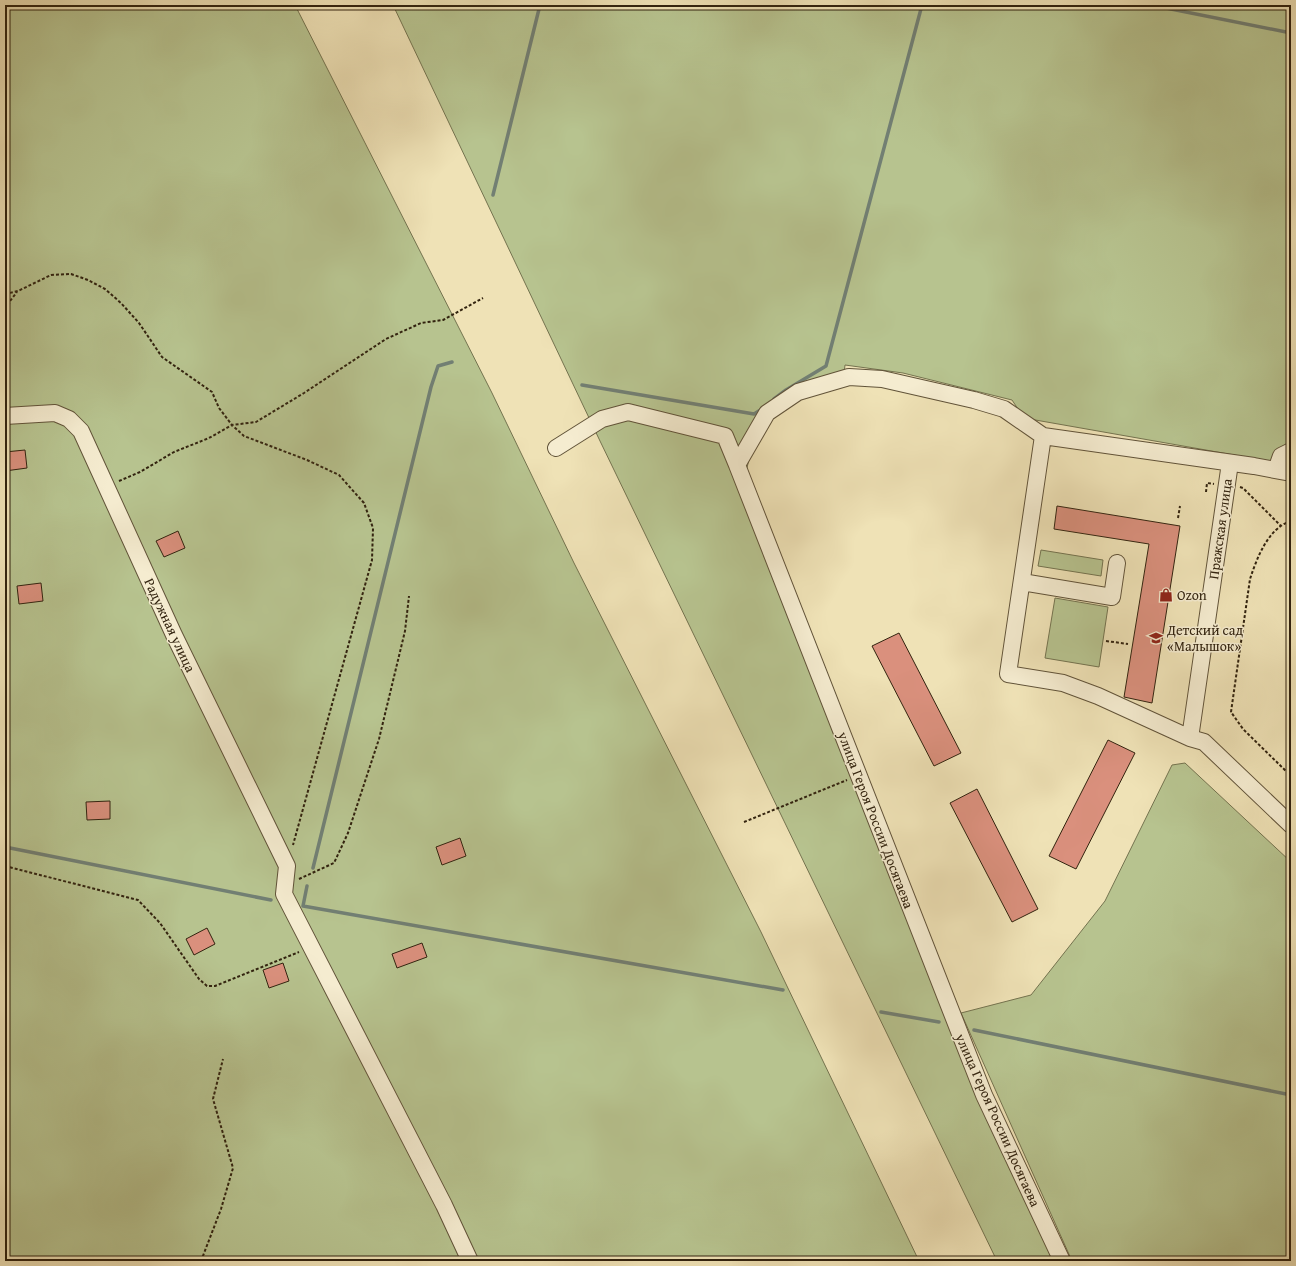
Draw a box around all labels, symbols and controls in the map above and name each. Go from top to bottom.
street label: Пражская улица [1203,477,1237,581]
street label: Радужная улица [139,575,201,676]
place label: Ozon [1177,585,1207,605]
shop icon: Ozon [1158,587,1174,603]
place label: Детский сад «Малышок» [1166,620,1243,656]
school or university icon: Детский сад «Малышок» [1148,630,1164,646]
street label: улица Героя России Досягаева [833,728,919,912]
street label: улица Героя России Досягаева [950,1029,1045,1210]

